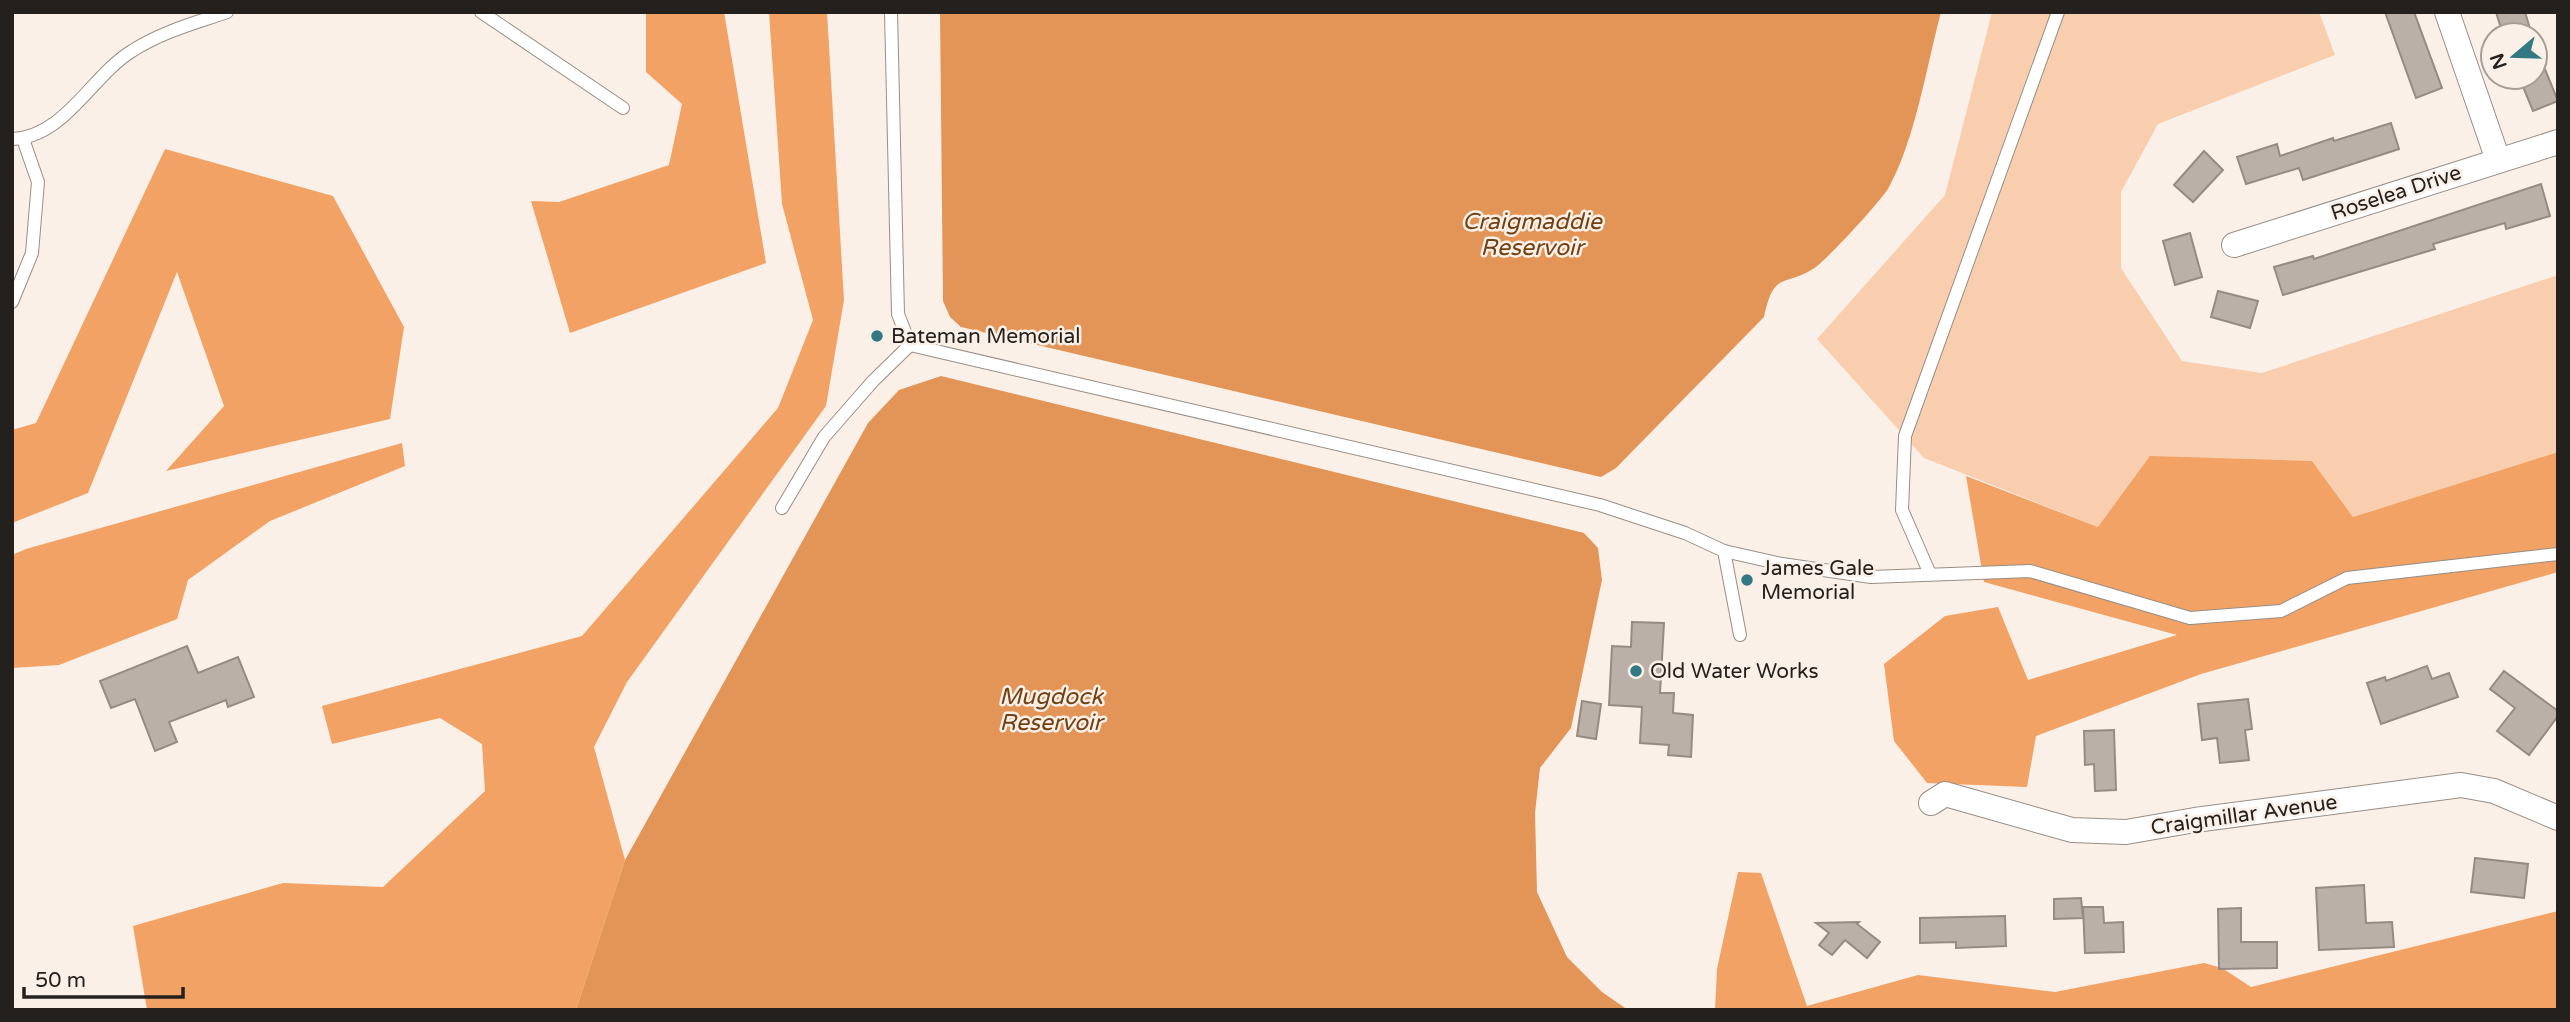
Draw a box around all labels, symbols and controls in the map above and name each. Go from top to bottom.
north arrow [2479,21,2549,91]
text: N [2486,50,2512,72]
street label: Roselea Drive [2328,160,2465,226]
water label: Craigmaddie Reservoir [1462,208,1604,262]
place label: Bateman Memorial [891,324,1080,349]
marker: Bateman Memorial [869,328,885,344]
place label: James Gale Memorial [1761,556,1874,605]
marker: James Gale Memorial [1739,572,1755,588]
place label: Old Water Works [1650,659,1819,684]
marker: Old Water Works [1628,663,1644,679]
water label: Mugdock Reservoir [999,683,1106,737]
street label: Craigmillar Avenue [2149,790,2339,840]
scale bar [24,956,184,1000]
text: 50 m [35,968,86,993]

